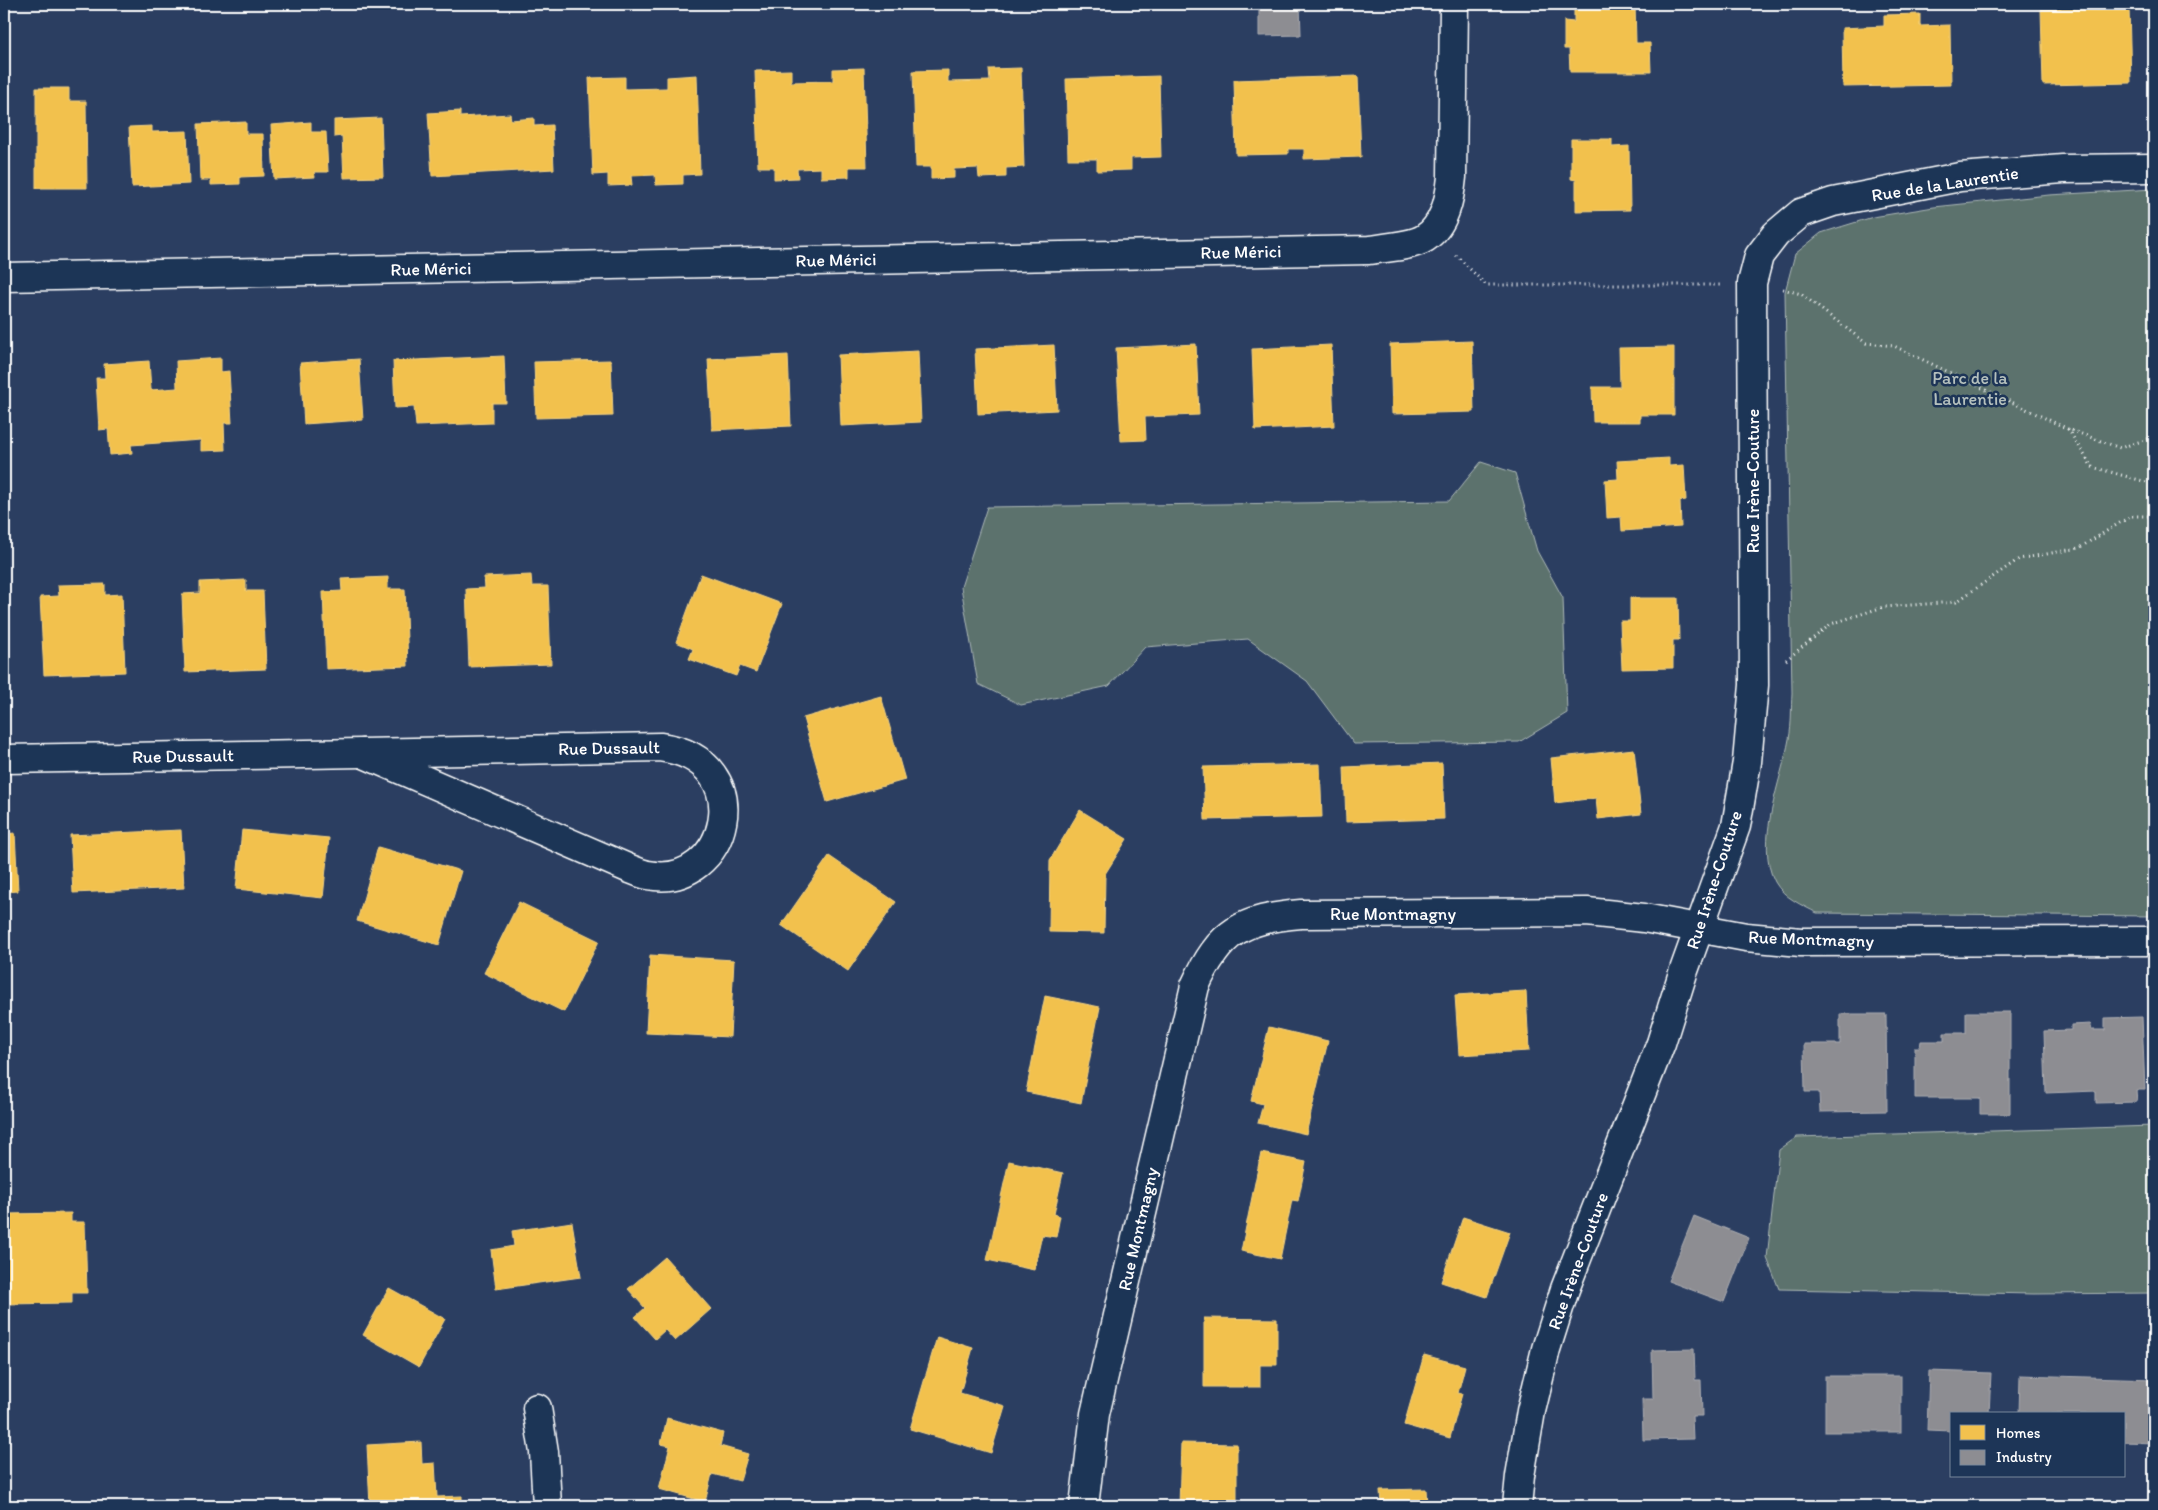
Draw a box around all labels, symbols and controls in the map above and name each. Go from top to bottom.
street label: Rue de la Laurentie [1870,162,2020,206]
street label: Rue Mérici [1200,240,1282,264]
street label: Rue Mérici [795,248,877,272]
street label: Rue Mérici [390,257,472,281]
park label: Parc de la Laurentie [1932,367,2008,410]
street label: Rue Irène-Couture [1742,409,1764,553]
street label: Rue Dussault [558,736,660,760]
street label: Rue Dussault [132,744,234,768]
street label: Rue Irène-Couture [1681,808,1747,952]
street label: Rue Montmagny [1330,903,1456,925]
street label: Rue Montmagny [1748,926,1875,952]
street label: Rue Montmagny [1113,1165,1163,1293]
street label: Rue Irène-Couture [1543,1189,1613,1333]
legend [1950,1412,2126,1478]
text: Homes [1996,1424,2041,1442]
text: Industry [1996,1448,2052,1466]

